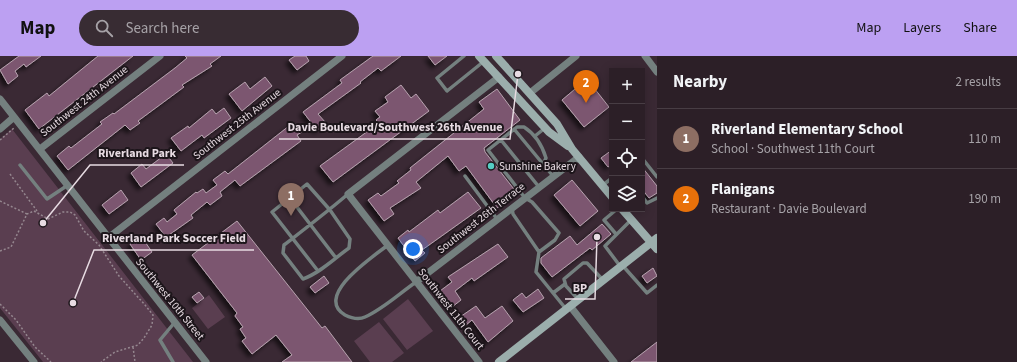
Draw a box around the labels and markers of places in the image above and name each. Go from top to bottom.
pin: 2 [573,70,599,103]
callout: Davie Boulevard/Southwest 26th Avenue [279,115,510,139]
callout: Riverland Park [90,141,184,165]
place label: Sunshine Bakery [499,159,576,174]
marker: Sunshine Bakery [486,161,496,171]
pin: 1 [278,183,304,216]
callout: Riverland Park Soccer Field [94,226,254,250]
callout: BP [565,275,595,299]

